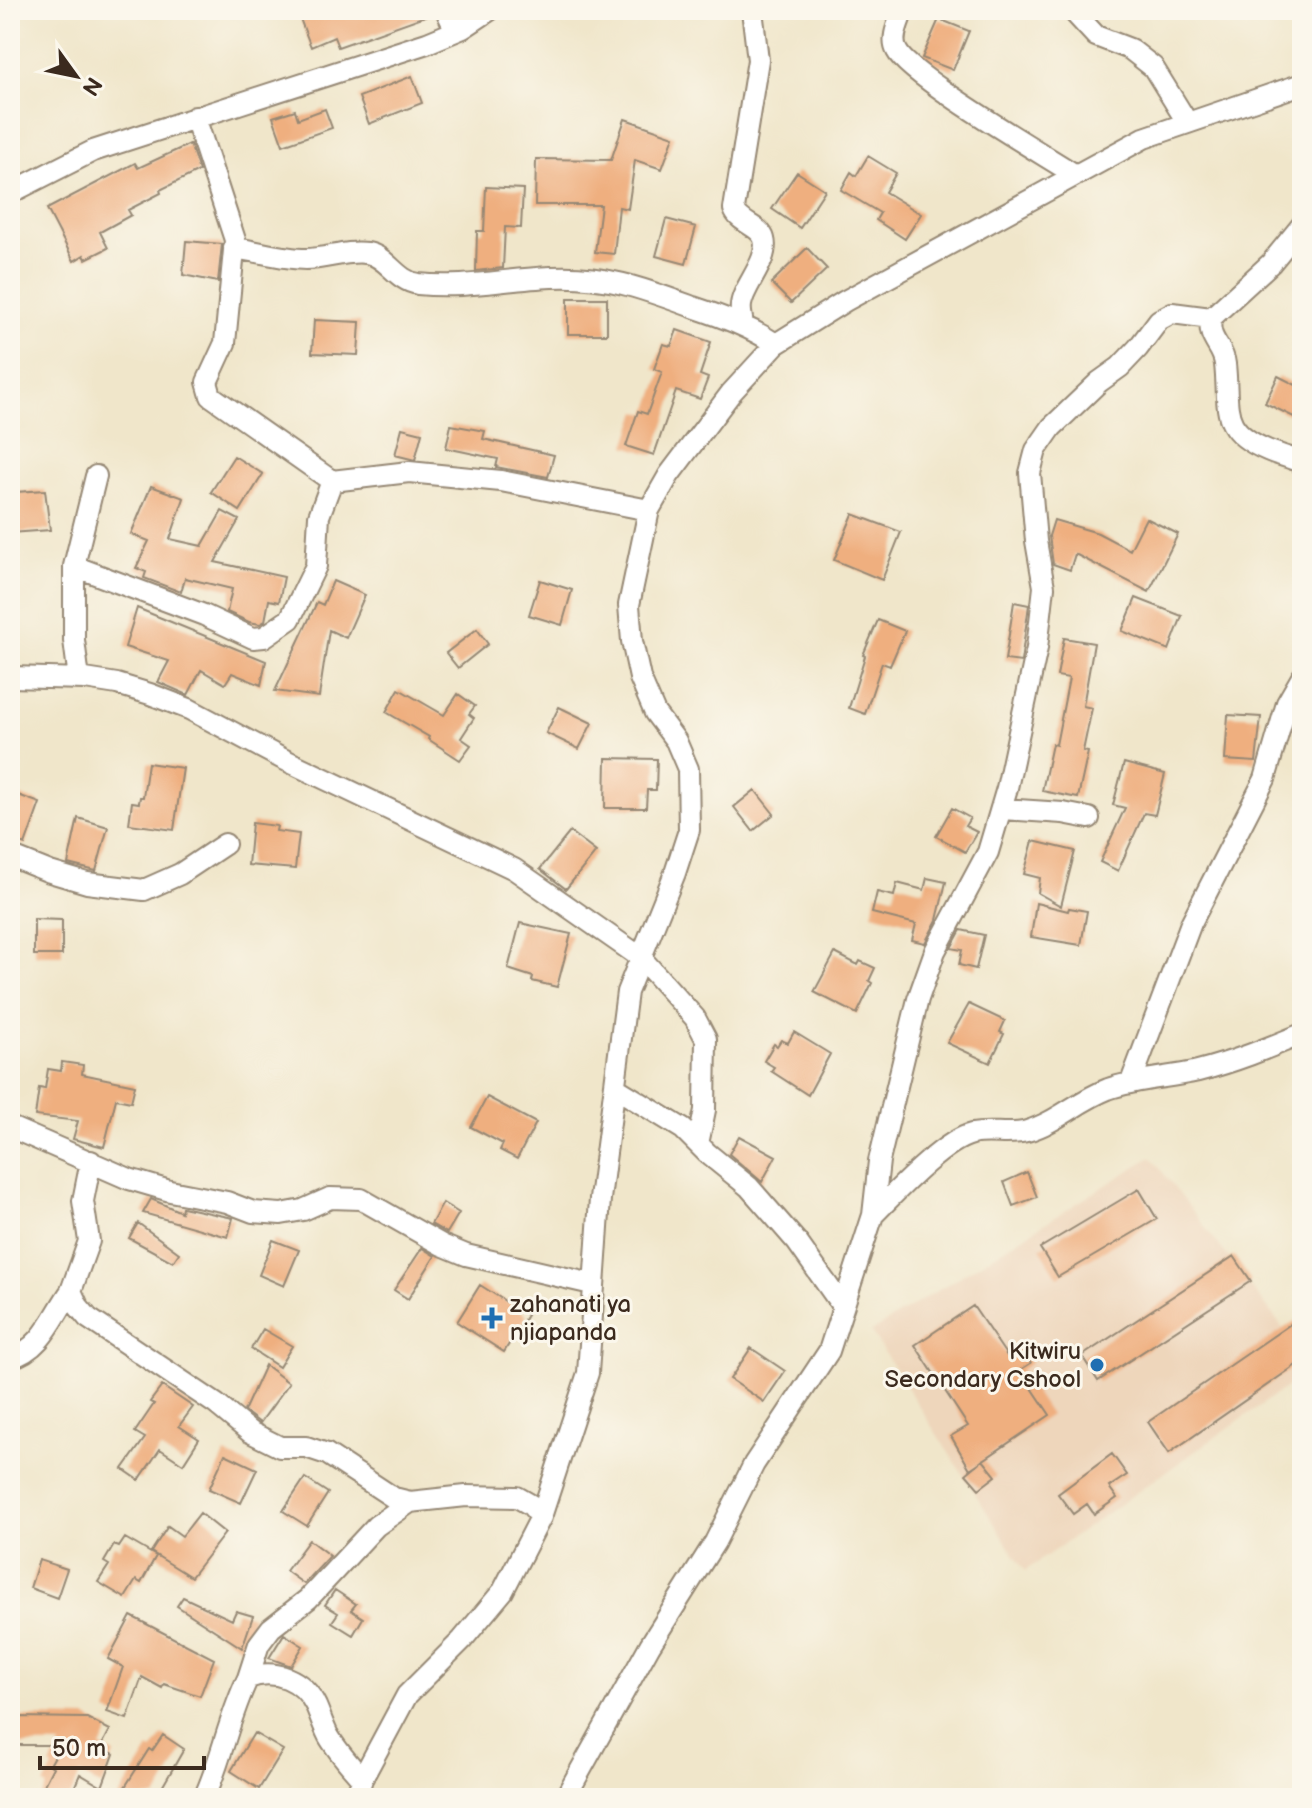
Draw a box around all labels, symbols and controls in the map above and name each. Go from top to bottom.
north arrow [36,36,116,116]
text: N [76,72,107,100]
place label: zahanati ya njiapanda [510,1290,631,1347]
marker: zahanati ya njiapanda [481,1307,503,1329]
place label: Kitwiru Secondary Cshool [885,1337,1081,1394]
marker: Kitwiru Secondary Cshool [1088,1356,1106,1374]
scale bar [40,1720,204,1770]
text: 50 m [52,1734,106,1763]

